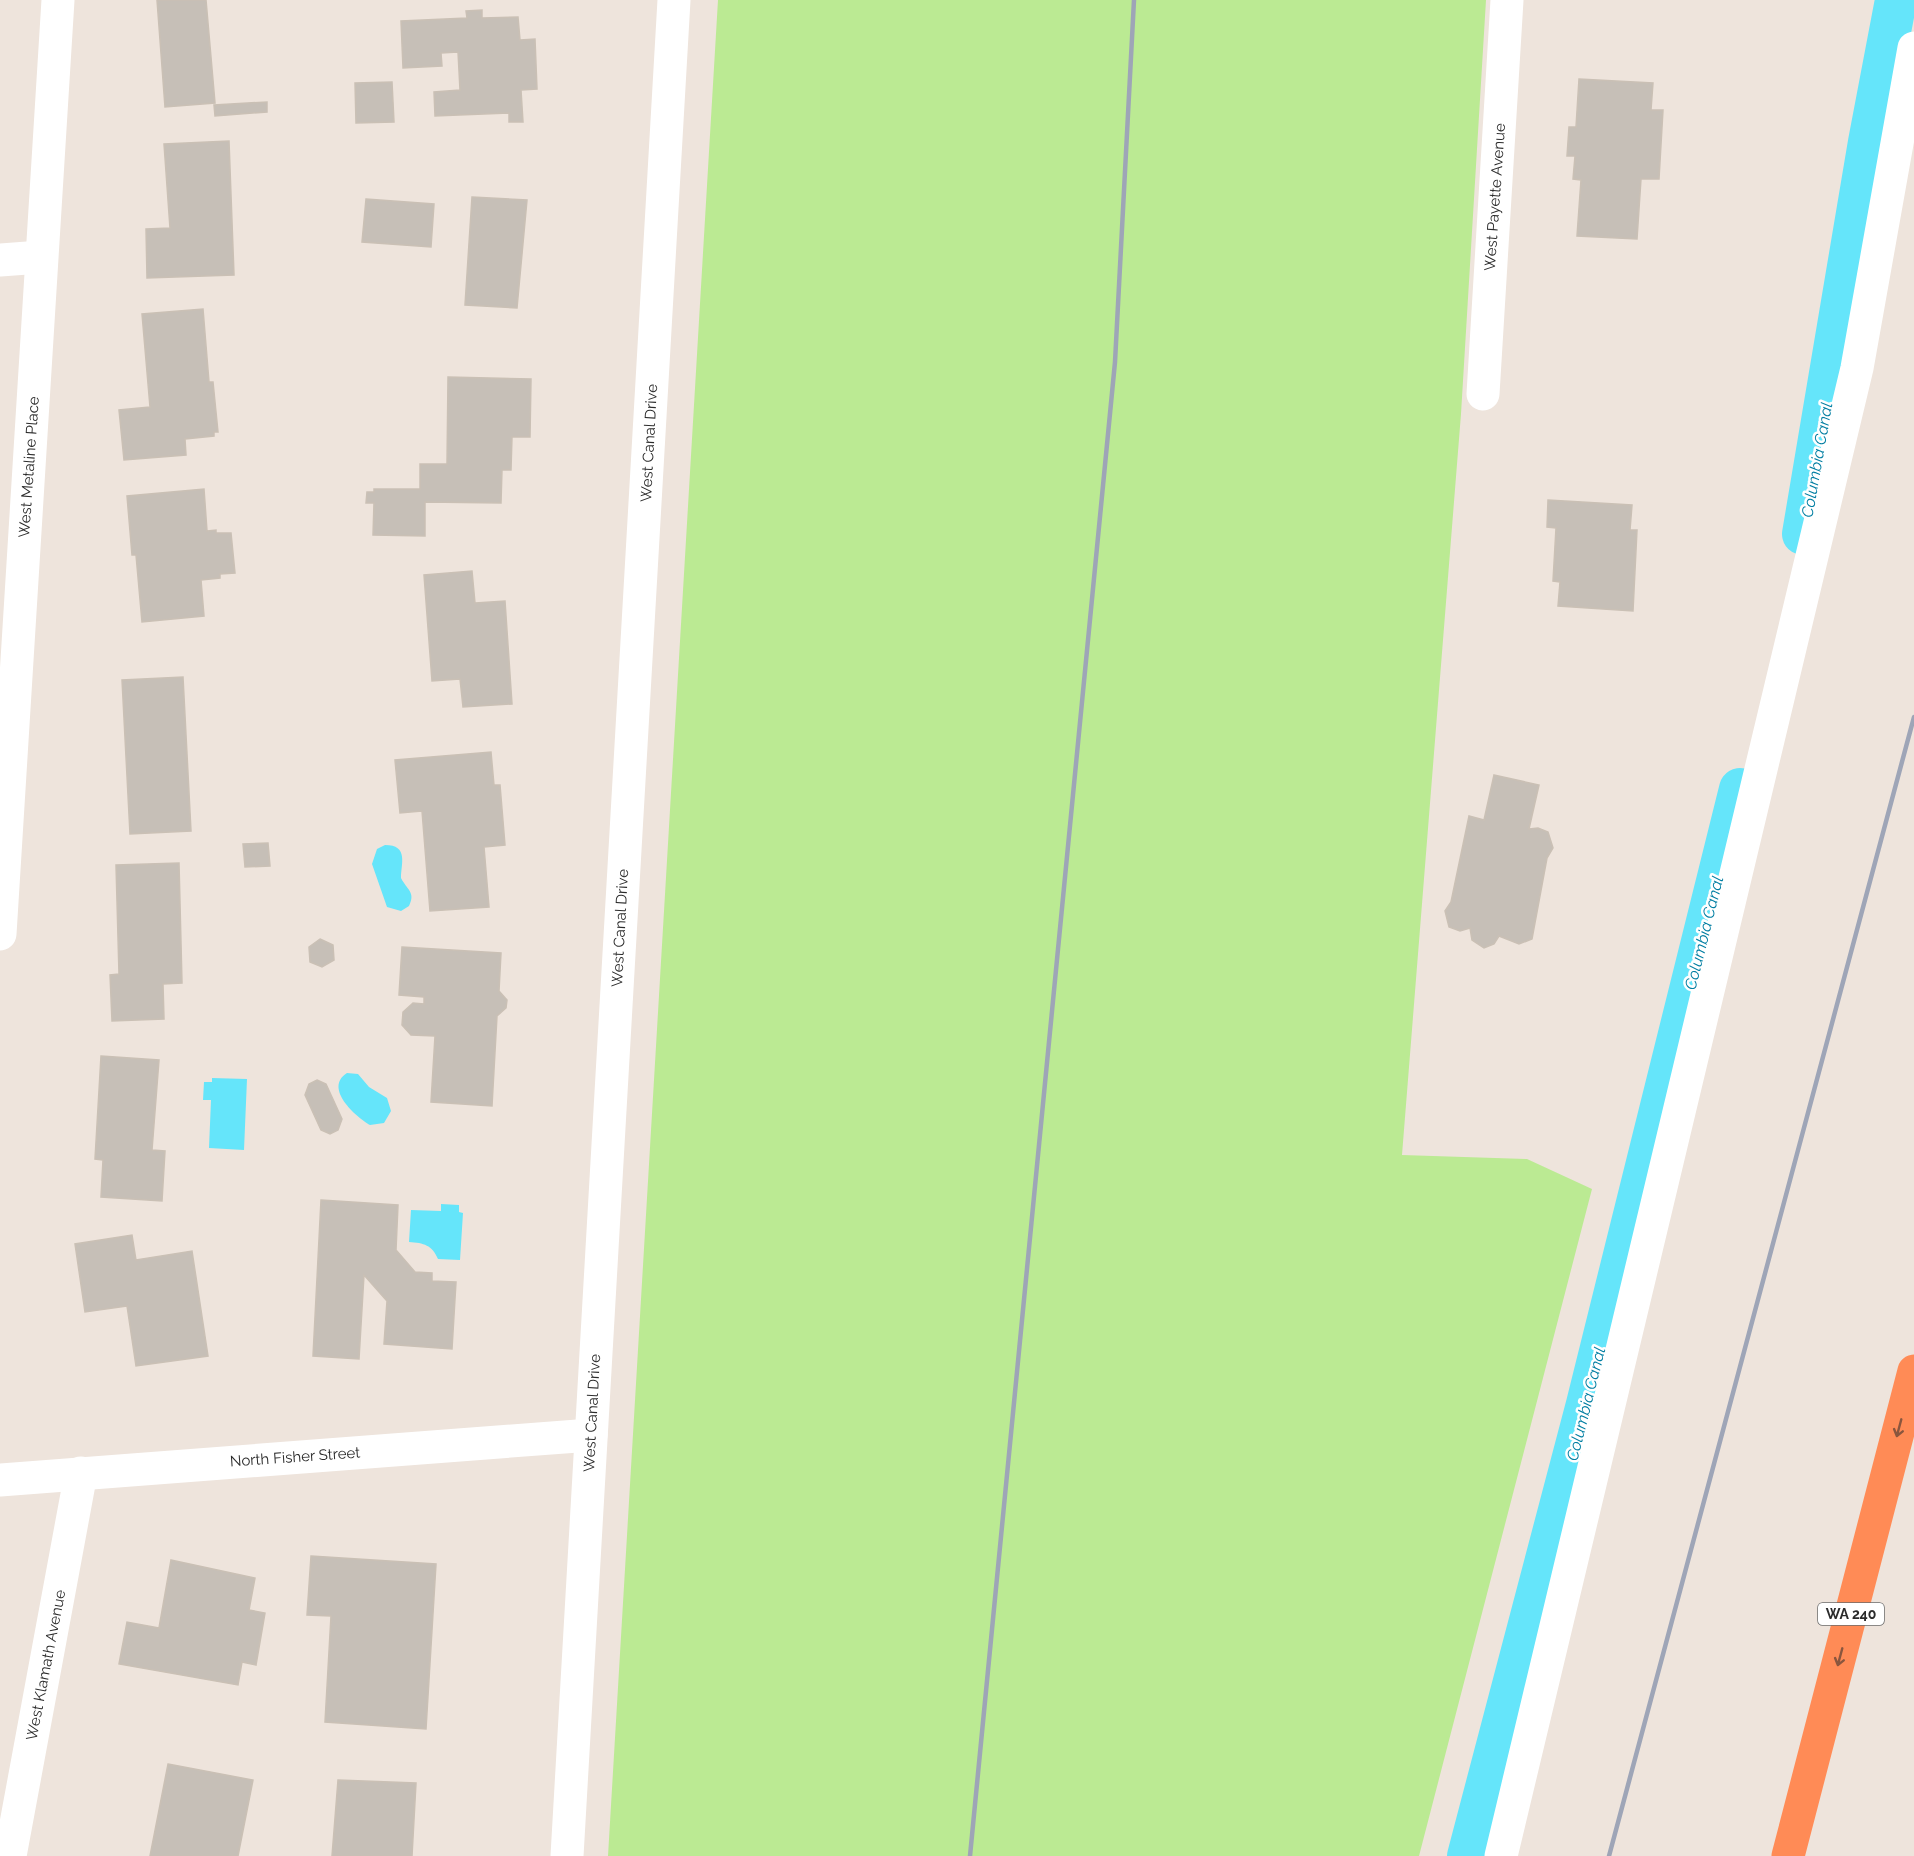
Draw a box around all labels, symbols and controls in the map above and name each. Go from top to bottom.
street label: West Payette Avenue [1481,122,1509,271]
street label: West Canal Drive [637,383,661,502]
street label: West Metaline Place [15,395,43,538]
water label: Columbia Canal [1798,401,1836,519]
street label: West Canal Drive [608,868,632,987]
water label: Columbia Canal [1681,874,1727,992]
water label: Columbia Canal [1563,1345,1609,1463]
street label: West Canal Drive [580,1353,604,1472]
one-way arrow [1893,1418,1905,1437]
street label: North Fisher Street [229,1443,361,1471]
street label: West Klamath Avenue [23,1588,69,1742]
road number: WA 240 [1818,1603,1884,1625]
one-way arrow [1833,1648,1845,1667]

